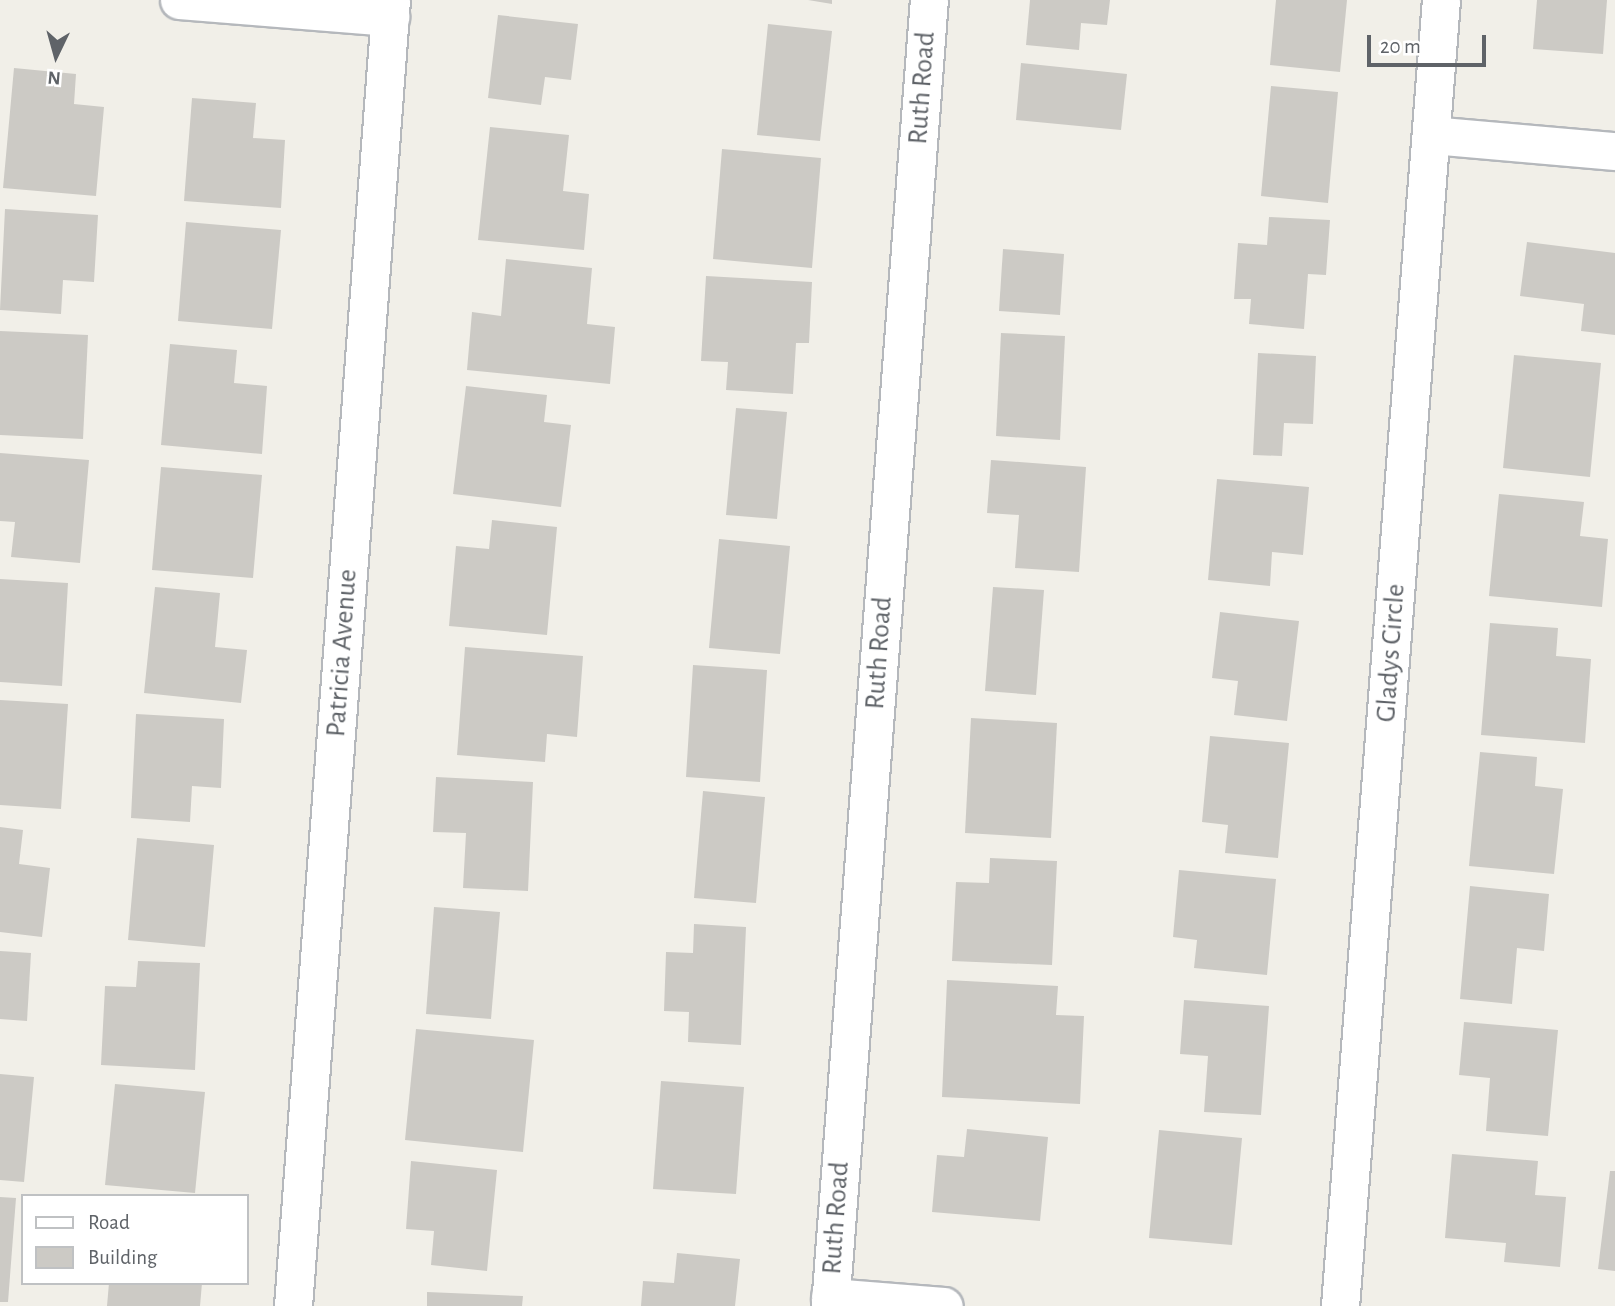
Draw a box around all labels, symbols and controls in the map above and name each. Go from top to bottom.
north arrow [21,21,91,91]
scale bar [1370,21,1489,65]
street label: Ruth Road [901,30,943,146]
text: 20 m [1380,36,1421,57]
text: N [47,67,62,87]
street label: Patricia Avenue [319,568,365,738]
street label: Gladys Circle [1369,583,1413,723]
street label: Ruth Road [858,595,900,711]
street label: Ruth Road [815,1160,857,1276]
legend [21,1194,248,1285]
text: Road [88,1212,130,1233]
text: Building [88,1247,157,1268]

